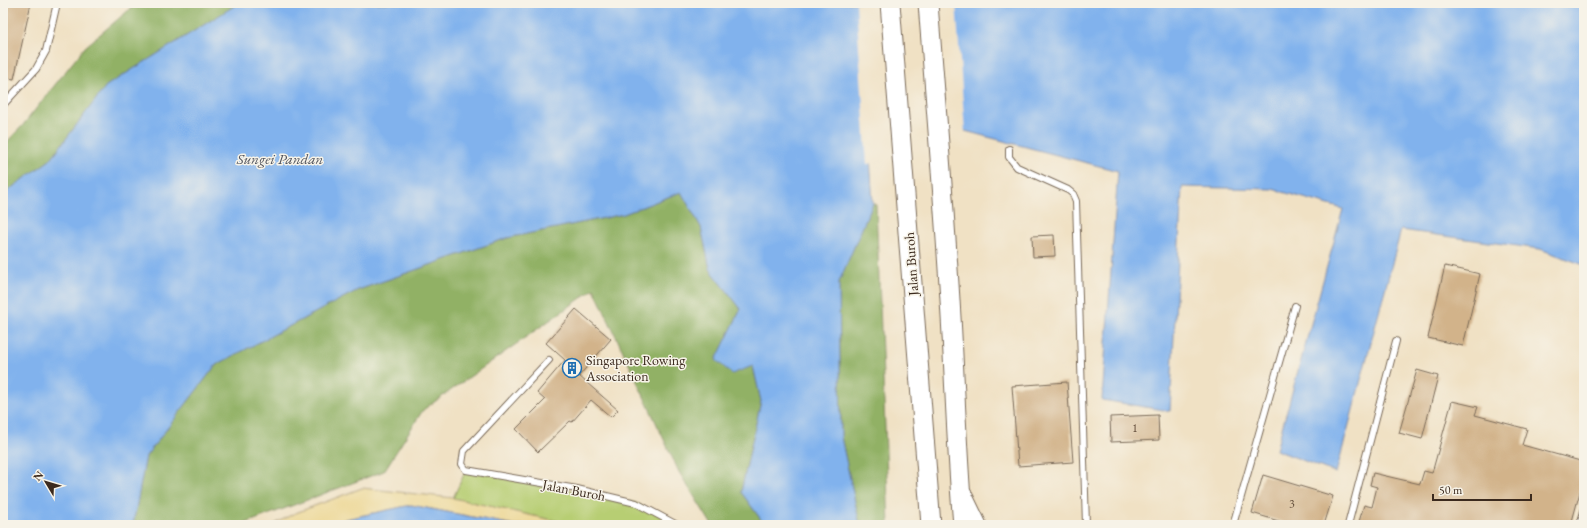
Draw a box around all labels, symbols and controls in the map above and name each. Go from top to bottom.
water label: Sungei Pandan [236,149,323,168]
street label: Jalan Buroh [900,232,922,297]
place label: Singapore Rowing Association [585,351,686,385]
building icon: Singapore Rowing Association [561,357,583,379]
house number: 1 [1132,420,1138,436]
north arrow [26,462,66,502]
text: N [30,468,46,484]
street label: Jalan Buroh [540,475,607,505]
scale bar [1433,476,1531,502]
text: 50 m [1439,482,1463,498]
house number: 3 [1289,496,1295,512]

